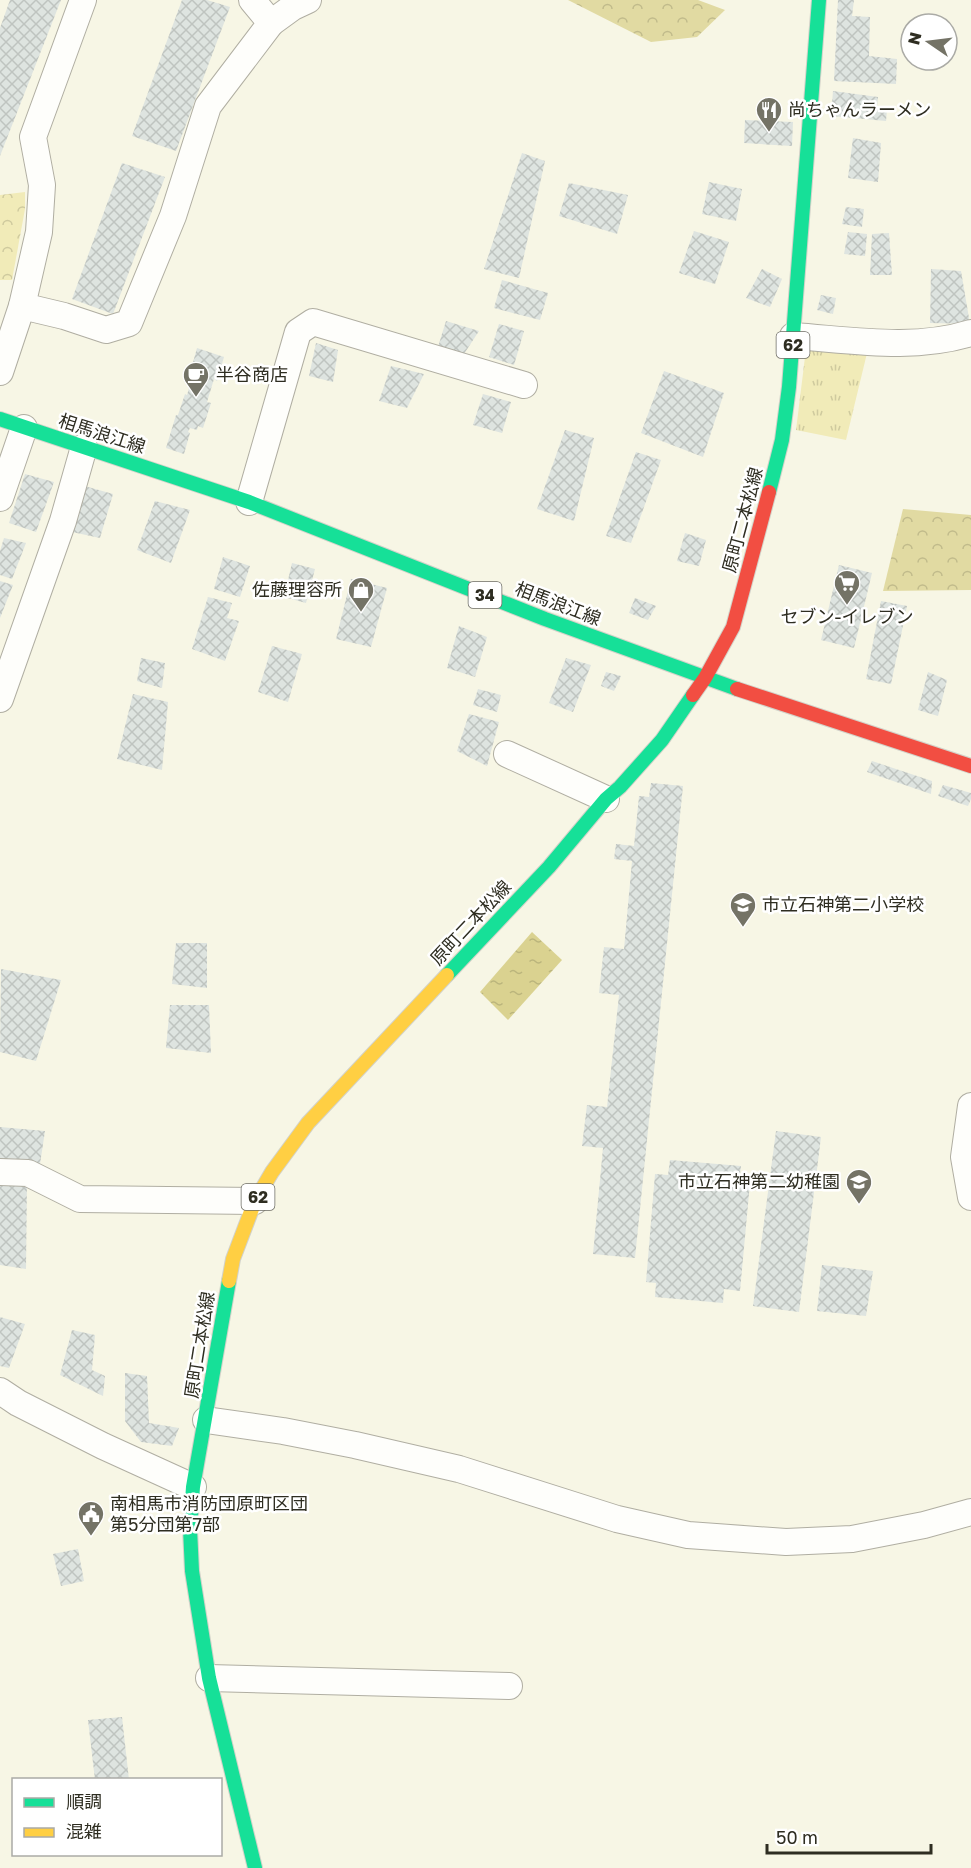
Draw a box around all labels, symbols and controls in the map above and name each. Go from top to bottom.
north arrow [899,12,959,72]
text: N [903,30,926,47]
restaurant icon: 尚ちゃんラーメン [754,95,784,133]
place label: 尚ちゃんラーメン [788,98,931,120]
road number: 62 [776,332,810,358]
cafe icon: 半谷商店 [181,360,211,398]
place label: 半谷商店 [216,363,288,385]
street label: 相馬浪江線 [56,409,149,457]
street label: 原町二本松線 [717,465,767,575]
supermarket icon: セブン-イレブン [832,568,862,606]
shop icon: 佐藤理容所 [346,575,376,613]
street label: 相馬浪江線 [512,577,604,629]
place label: 佐藤理容所 [252,578,342,600]
road number: 34 [468,582,502,608]
place label: セブン-イレブン [781,605,913,627]
street label: 原町二本松線 [425,875,515,969]
school or university icon: 市立石神第二小学校 [728,890,758,928]
place label: 市立石神第二小学校 [762,893,924,915]
school or university icon: 市立石神第二幼稚園 [844,1167,874,1205]
place label: 市立石神第二幼稚園 [678,1170,840,1192]
road number: 62 [242,1184,274,1210]
street label: 原町二本松線 [180,1290,218,1400]
place label: 南相馬市消防団原町区団 第5分団第7部 [110,1492,308,1535]
public building icon: 南相馬市消防団原町区団 第5分団第7部 [76,1499,106,1537]
legend [12,1778,222,1856]
text: 順調 [66,1790,102,1812]
scale bar [767,1817,930,1855]
text: 混雑 [66,1820,102,1842]
text: 50 m [776,1826,818,1848]

